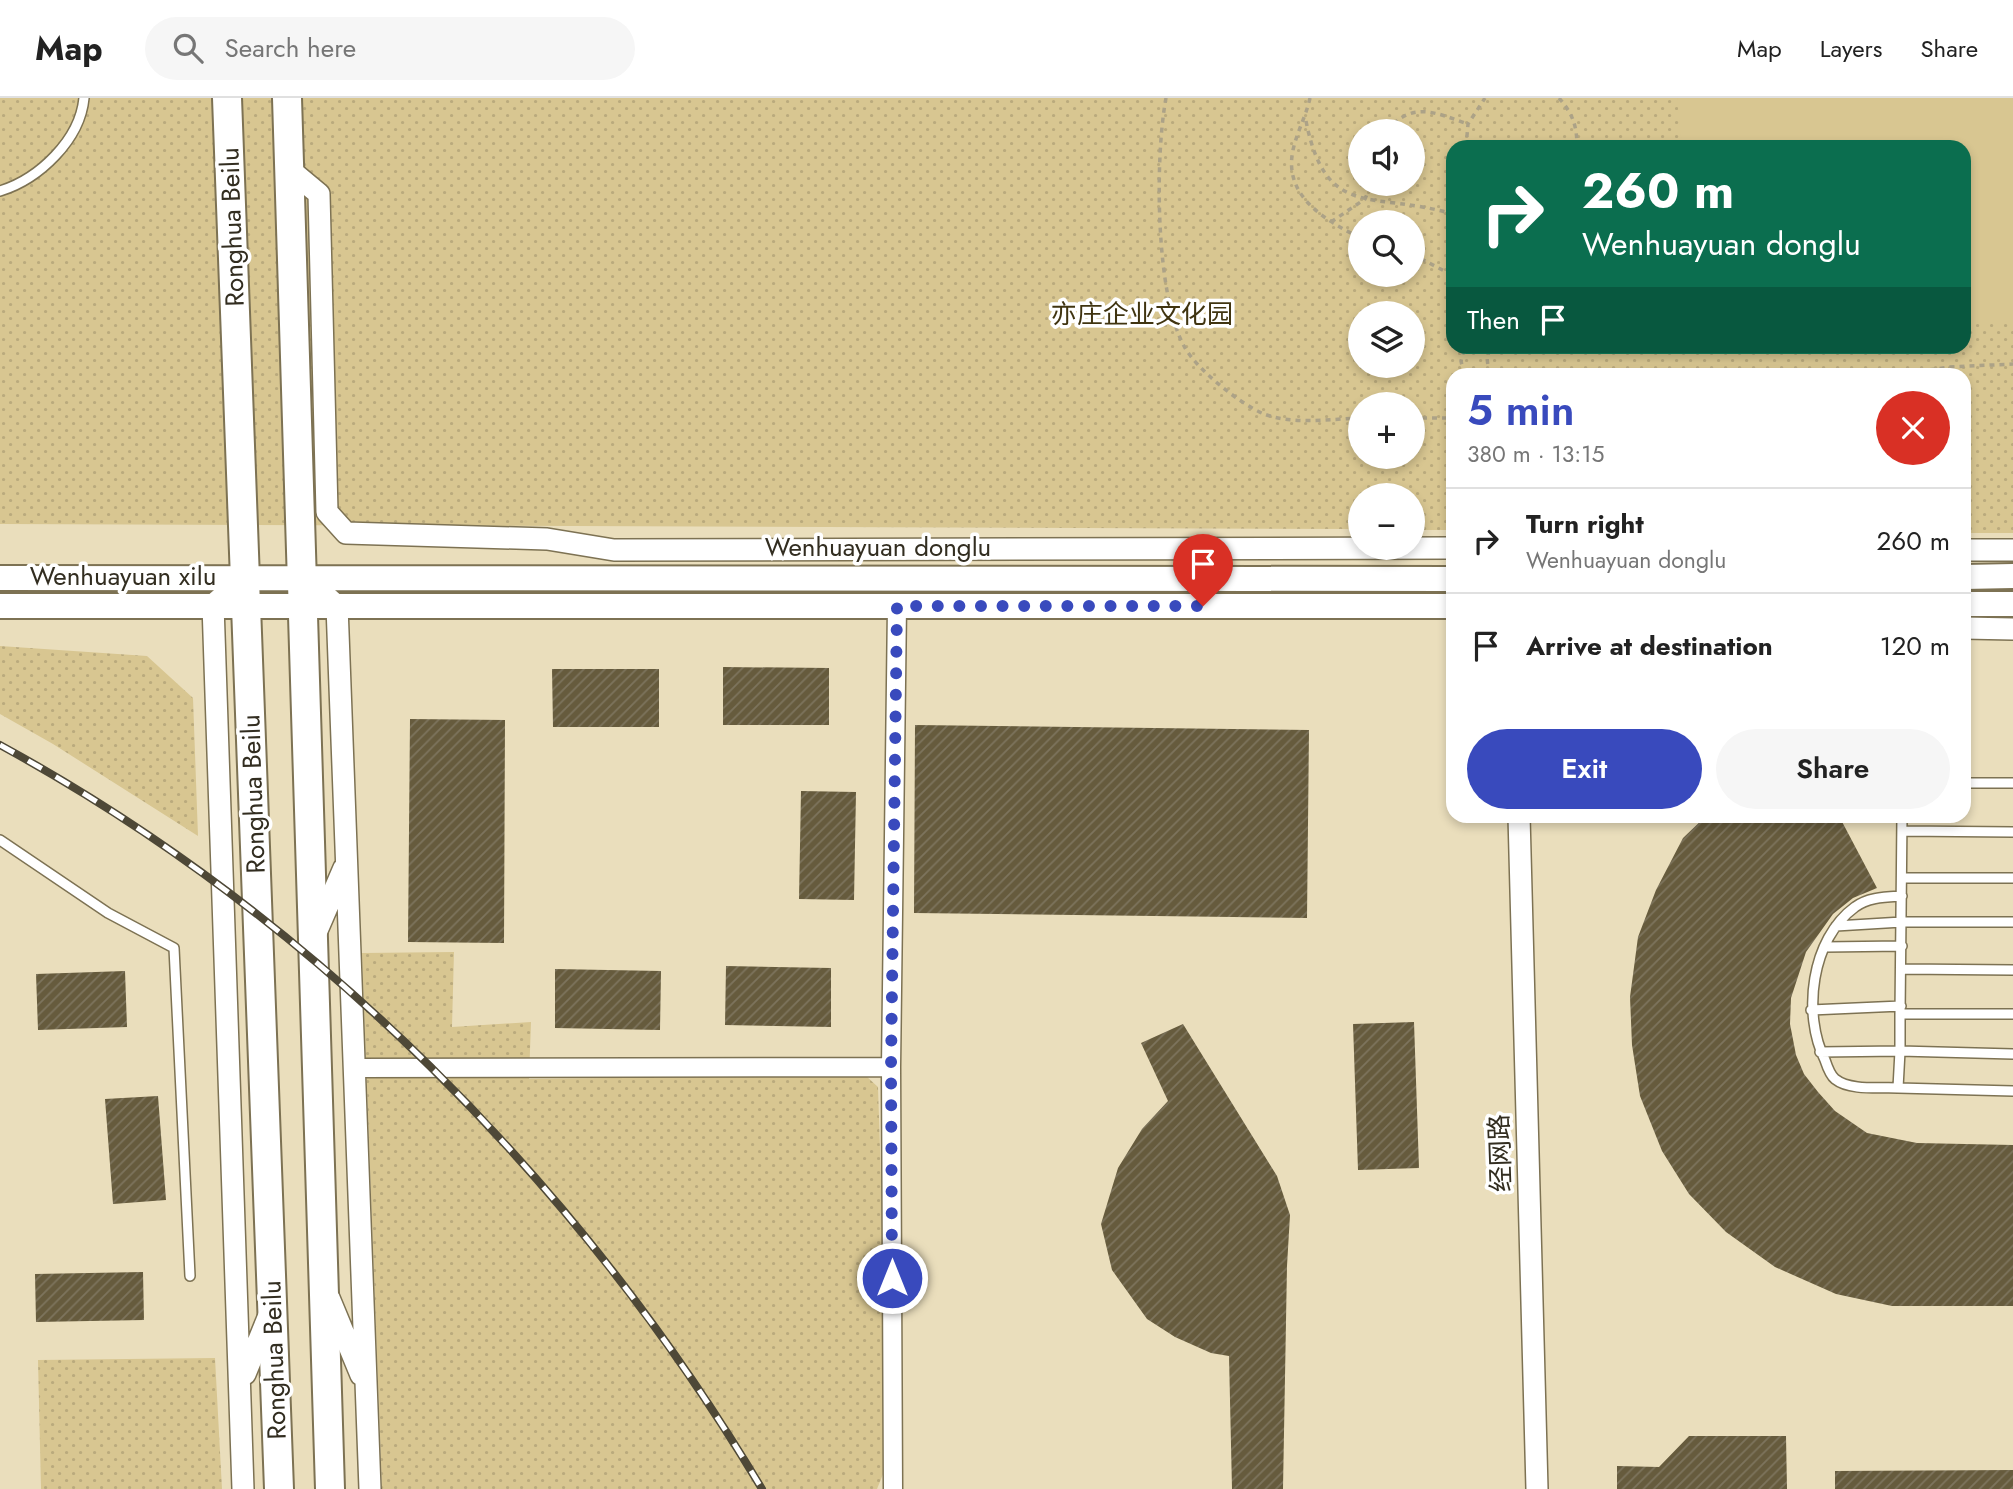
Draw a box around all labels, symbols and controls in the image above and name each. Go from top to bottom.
search box [145,17,635,80]
text: Map [35,25,103,72]
icon: search [169,29,207,67]
text: Search here [225,29,356,67]
text: Map [1737,31,1782,66]
text: Layers [1820,31,1882,66]
text: Share [1920,31,1978,66]
map controls [1348,119,1425,560]
button: sound [1348,119,1425,196]
street label: Ronghua Beilu [210,147,254,307]
text: 260 m [1582,156,1734,226]
icon: right [1467,168,1558,259]
button: search [1348,210,1425,287]
text: Wenhuayuan donglu [1582,221,1861,267]
park label: 亦庄企业文化园 [1051,295,1233,333]
button: layers [1348,301,1425,378]
text: Then [1467,301,1520,339]
icon: arrive [1534,301,1572,339]
text: 5 min [1467,380,1574,441]
button: close [1876,391,1950,465]
button: + [1348,392,1425,469]
text: 380 m · 13:15 [1467,437,1605,471]
button: − [1348,483,1425,560]
text: Turn right [1526,505,1644,543]
icon: right [1467,522,1505,560]
text: 260 m [1877,522,1950,560]
street label: Wenhuayuan donglu [765,528,991,566]
pin [1173,534,1233,606]
text: Wenhuayuan donglu [1526,543,1726,577]
icon: arrive [1184,545,1222,583]
street label: Wenhuayuan xilu [30,557,216,595]
icon: arrive [1467,627,1505,665]
text: Arrive at destination [1526,627,1773,665]
text: 120 m [1880,627,1950,665]
street label: Ronghua Beilu [231,714,275,874]
button: Exit [1467,729,1702,809]
button: Share [1716,729,1950,809]
street label: 经网路 [1480,1113,1520,1193]
position arrow [855,1241,929,1315]
street label: Ronghua Beilu [252,1280,296,1440]

